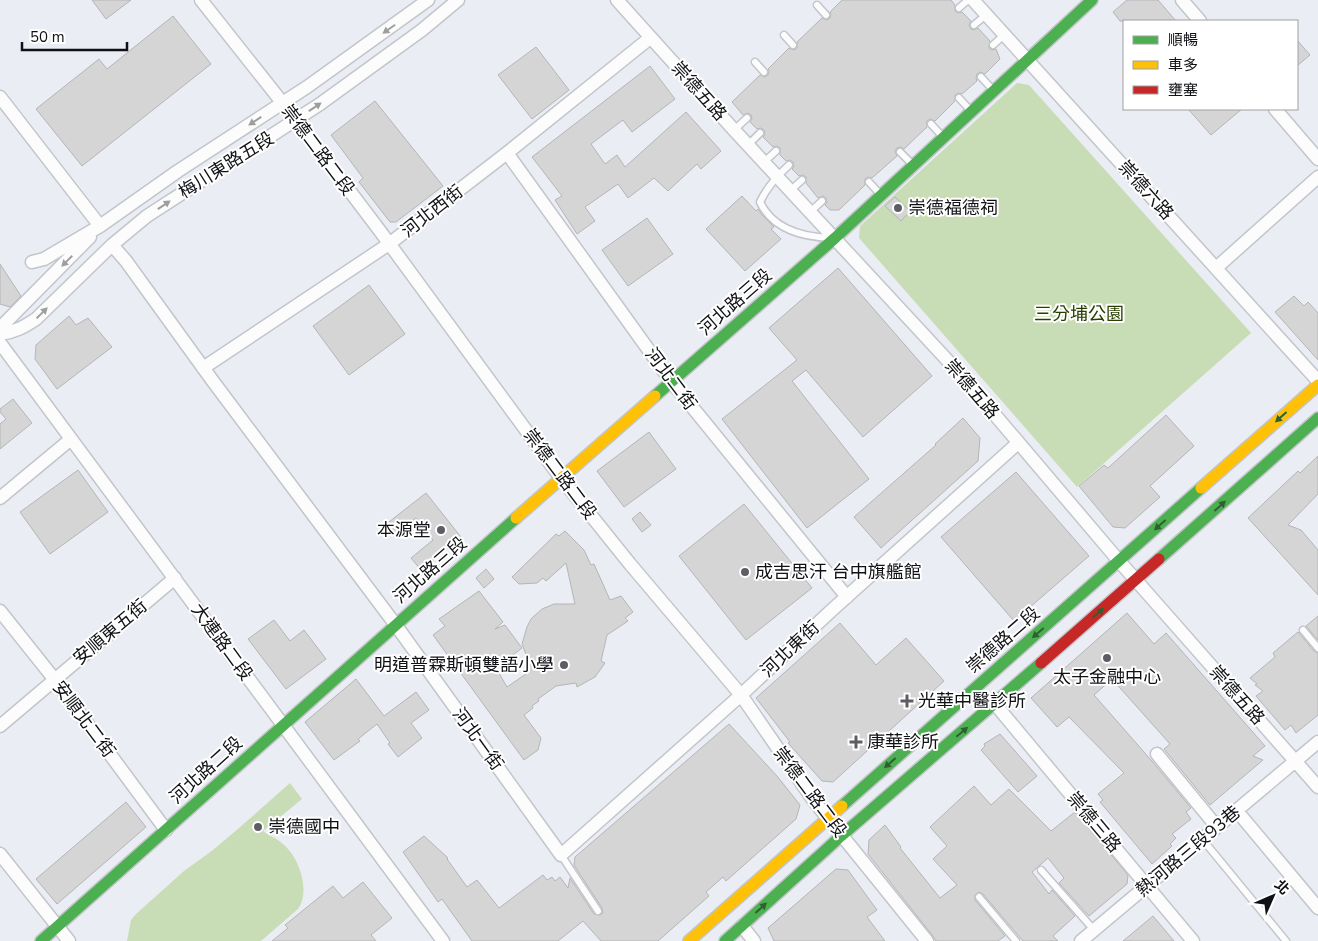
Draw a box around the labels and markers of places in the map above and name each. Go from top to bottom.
place label: 崇德福德祠 [908,196,998,220]
marker: 崇德福德祠 [892,202,904,214]
place label: 本源堂 [377,518,431,542]
marker: 本源堂 [435,524,447,536]
place label: 成吉思汗 台中旗艦館 [755,560,922,584]
marker: 成吉思汗 台中旗艦館 [739,566,751,578]
marker: 太子金融中心 [1101,652,1113,664]
place label: 明道普霖斯頓雙語小學 [374,653,554,677]
marker: 明道普霖斯頓雙語小學 [558,659,570,671]
place label: 太子金融中心 [1053,665,1161,689]
place label: 光華中醫診所 [918,689,1026,713]
marker: 光華中醫診所 [900,694,914,708]
place label: 康華診所 [867,730,939,754]
marker: 康華診所 [849,735,863,749]
place label: 崇德國中 [268,815,340,839]
marker: 崇德國中 [252,821,264,833]

